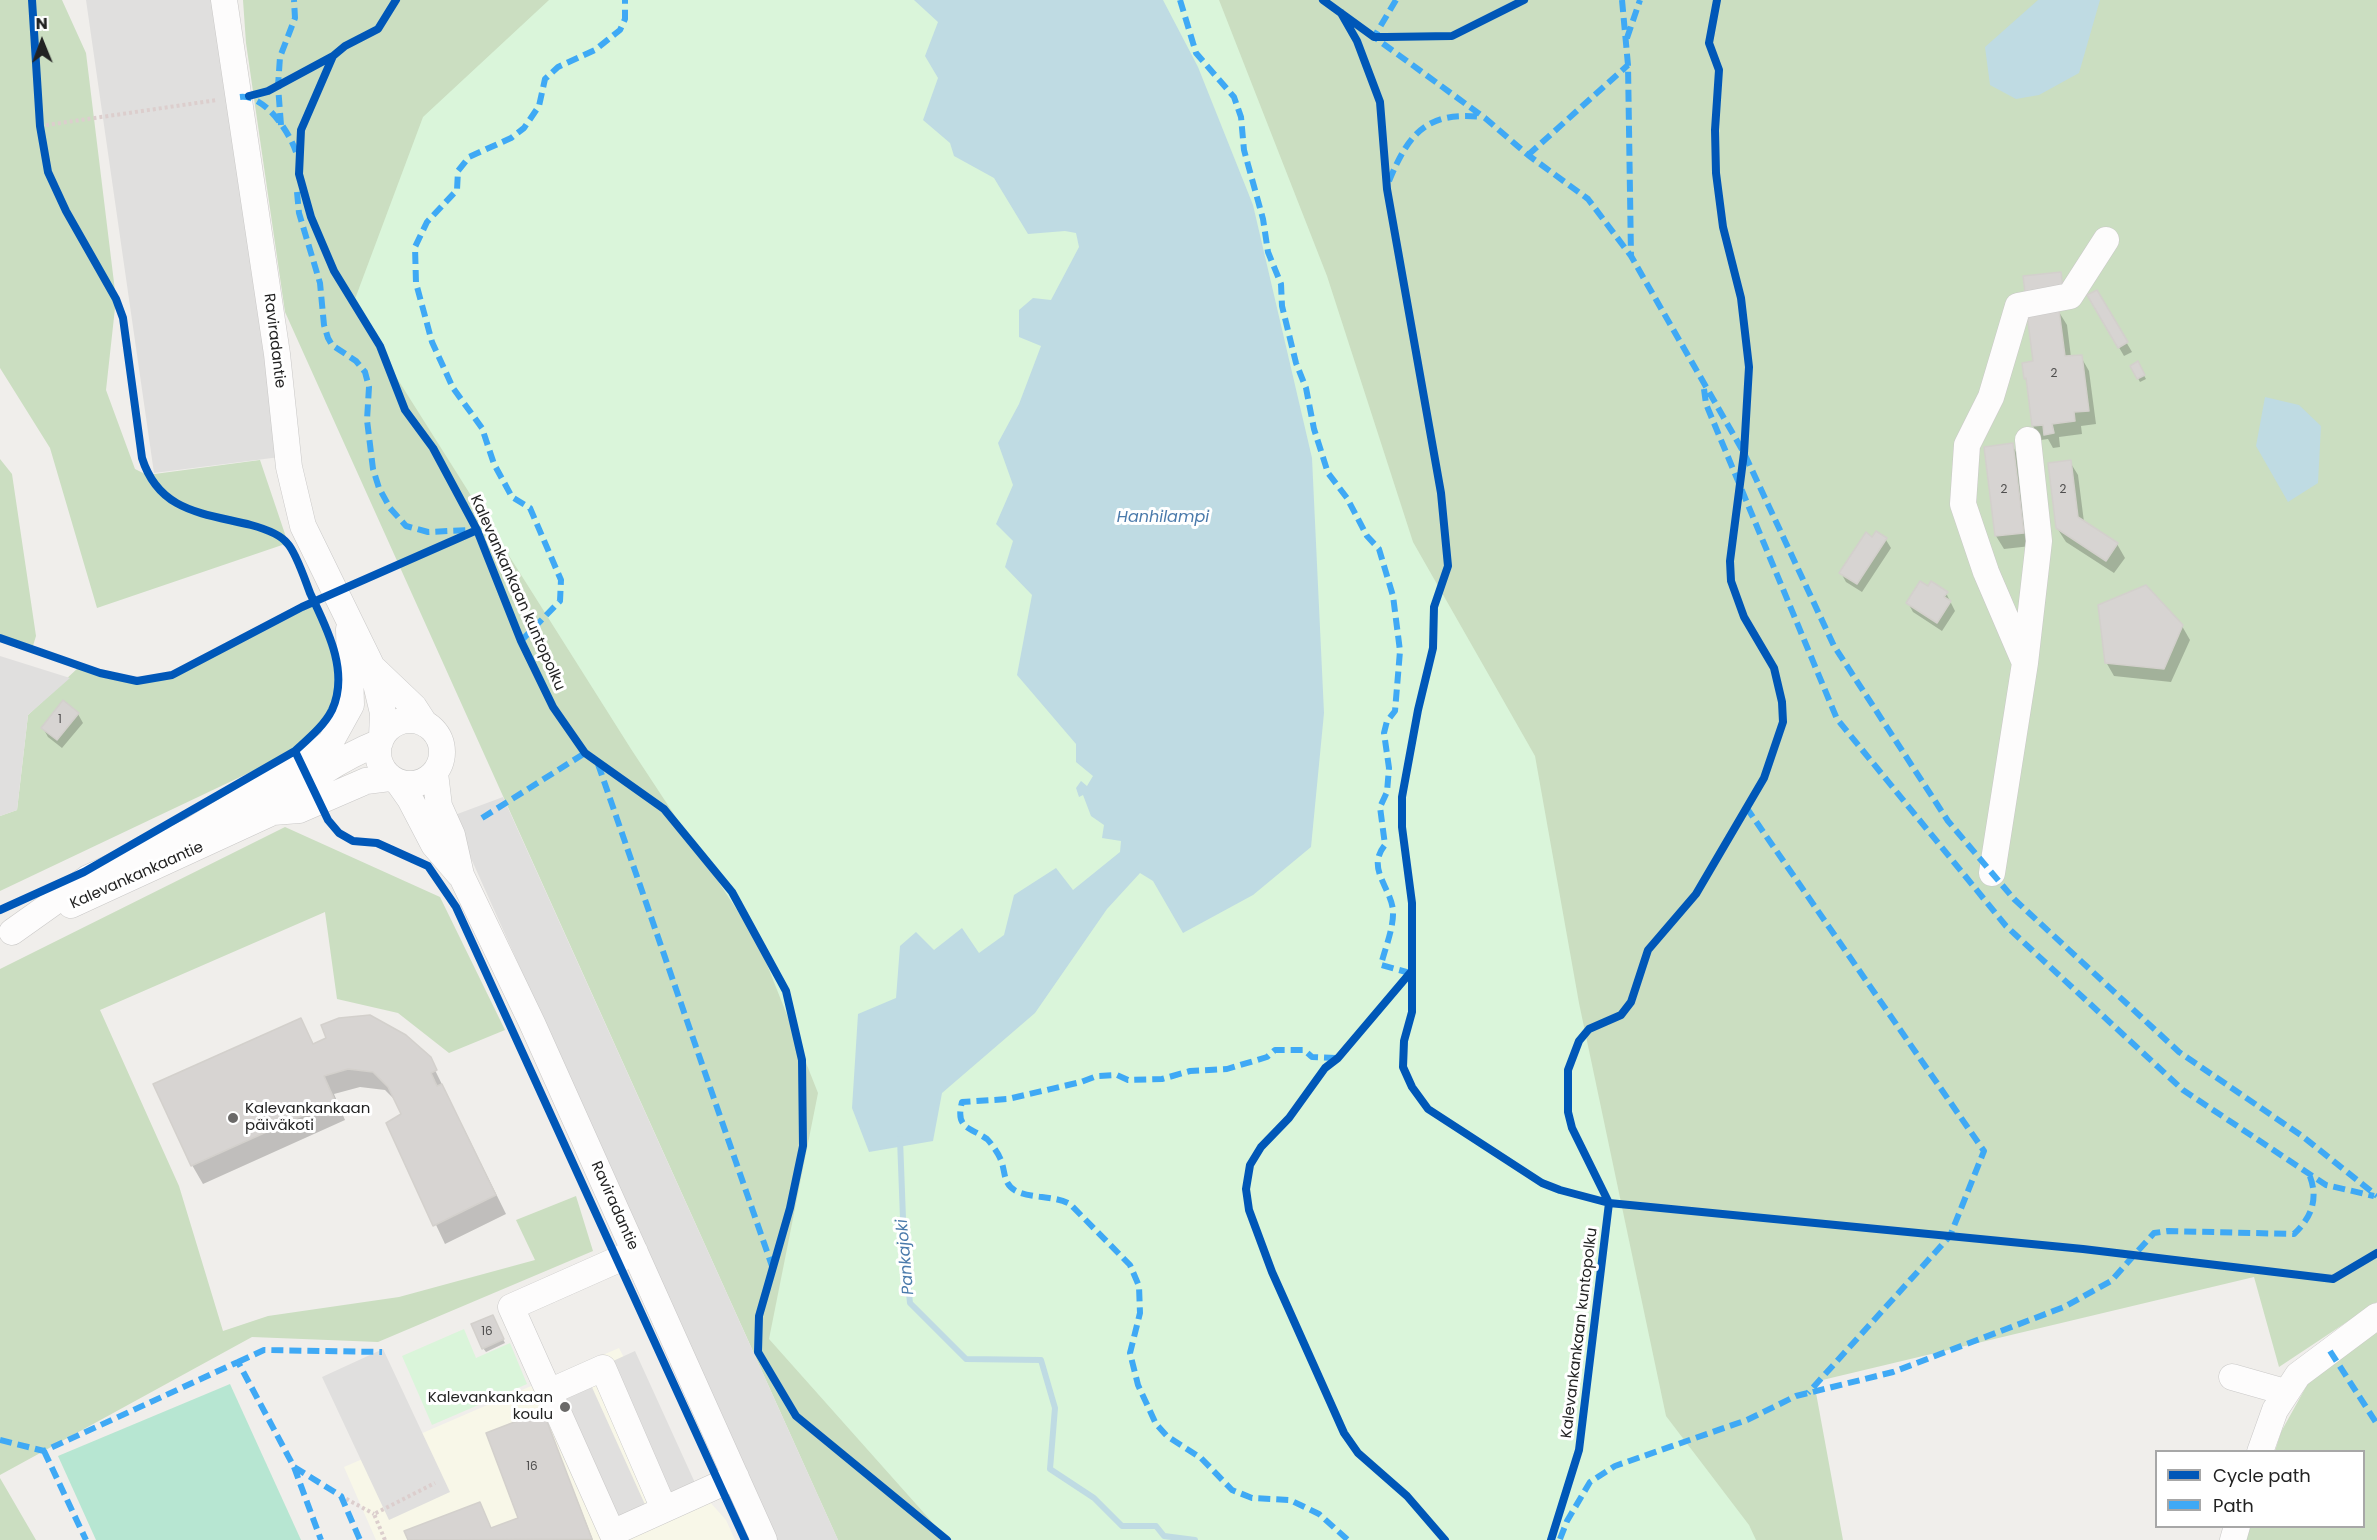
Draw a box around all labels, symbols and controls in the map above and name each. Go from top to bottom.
north arrow [12,12,72,72]
text: N [35,12,48,35]
street label: Raviradantie [259,293,289,389]
house number: 2 [2051,367,2057,381]
house number: 2 [2001,483,2007,497]
house number: 2 [2060,483,2066,497]
street label: Kalevankankaan kuntopolku [466,492,568,694]
water label: Hanhilampi [1117,508,1209,528]
house number: 1 [58,713,62,727]
street label: Kalevankankaantie [68,839,206,913]
place label: Kalevankankaan päiväkoti [245,1100,370,1135]
marker: Kalevankankaan päiväkoti [226,1111,240,1125]
street label: Raviradantie [586,1159,642,1253]
water label: Pankajoki [893,1218,919,1296]
street label: Kalevankankaan kuntopolku [1558,1227,1602,1439]
house number: 16 [481,1325,493,1339]
place label: Kalevankankaan koulu [428,1389,553,1424]
marker: Kalevankankaan koulu [558,1400,572,1414]
legend [2155,1450,2365,1528]
house number: 16 [526,1460,538,1474]
text: Cycle path [2213,1463,2311,1488]
text: Path [2213,1493,2254,1518]

